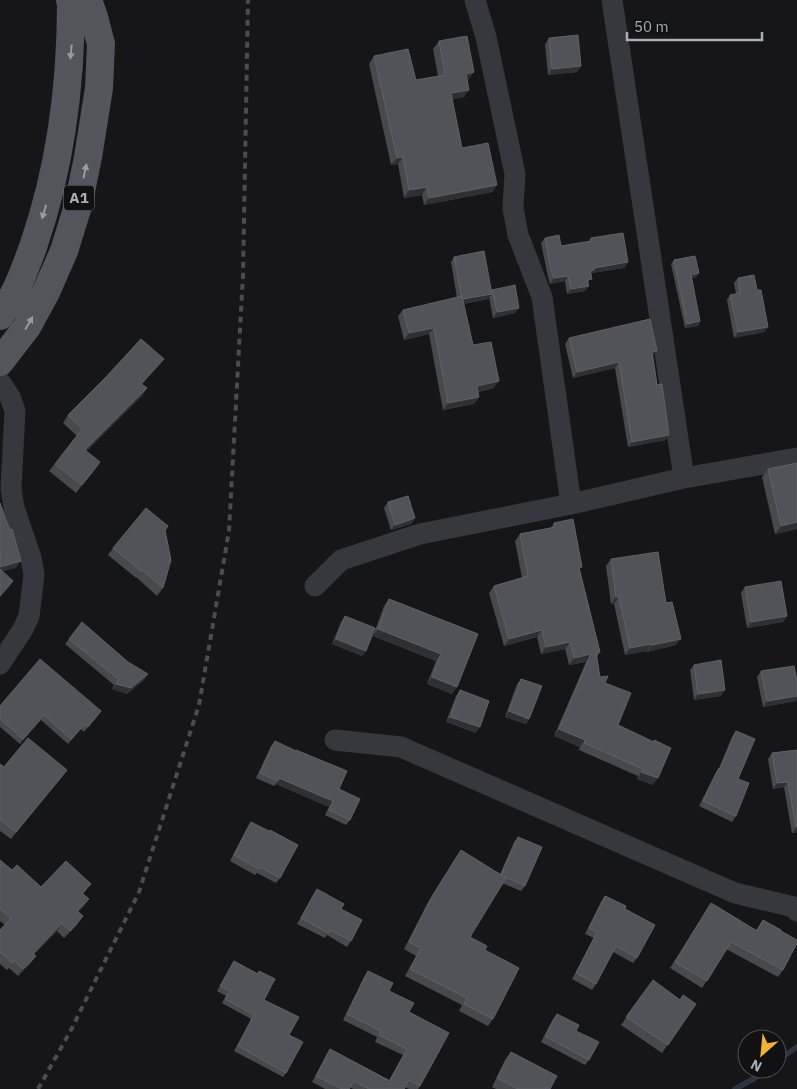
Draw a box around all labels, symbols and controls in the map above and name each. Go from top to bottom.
scale bar [627,10,762,42]
text: 50 m [634,17,669,36]
one-way arrow [66,44,74,60]
one-way arrow [81,164,89,179]
road number: A1 [64,186,94,210]
one-way arrow [40,204,48,219]
one-way arrow [25,316,34,329]
north arrow [737,1029,787,1079]
text: N [747,1055,765,1076]

